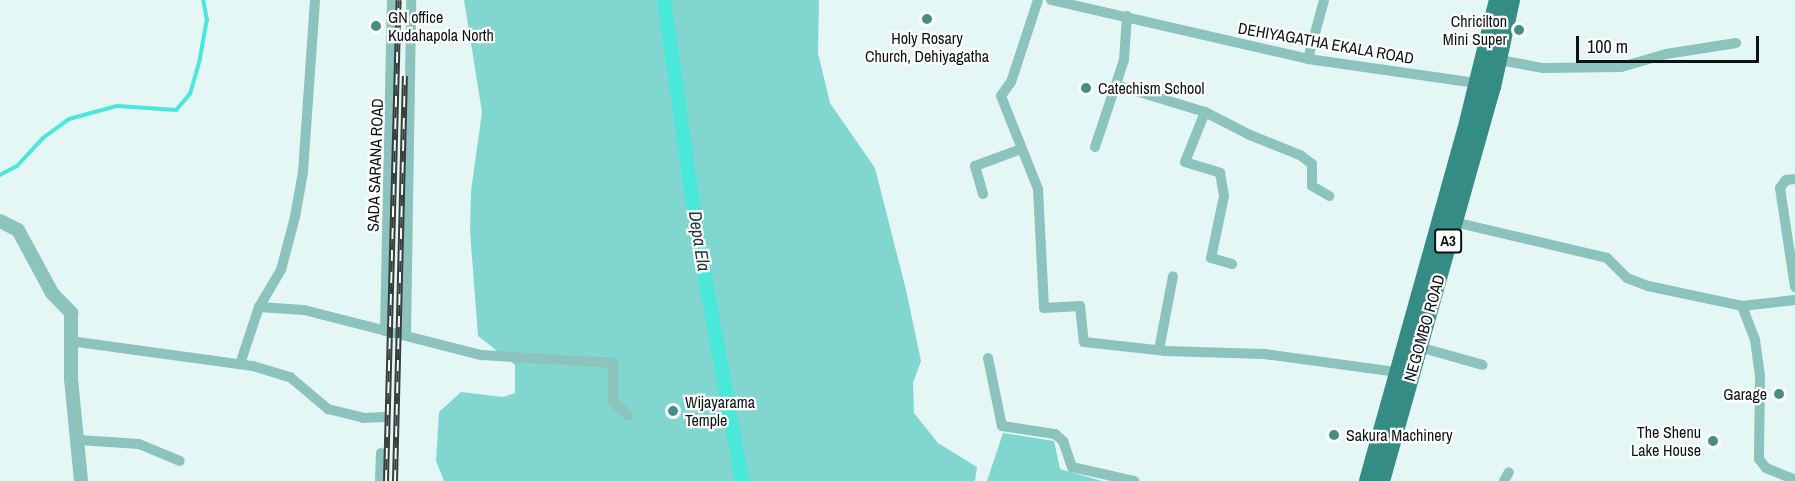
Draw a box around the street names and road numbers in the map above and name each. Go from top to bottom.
street label: DEHIYAGATHA EKALA ROAD [1236,18,1416,68]
street label: SADA SARANA ROAD [363,97,387,233]
road number: A3 [1433,229,1463,253]
street label: NEGOMBO ROAD [1400,272,1448,384]

